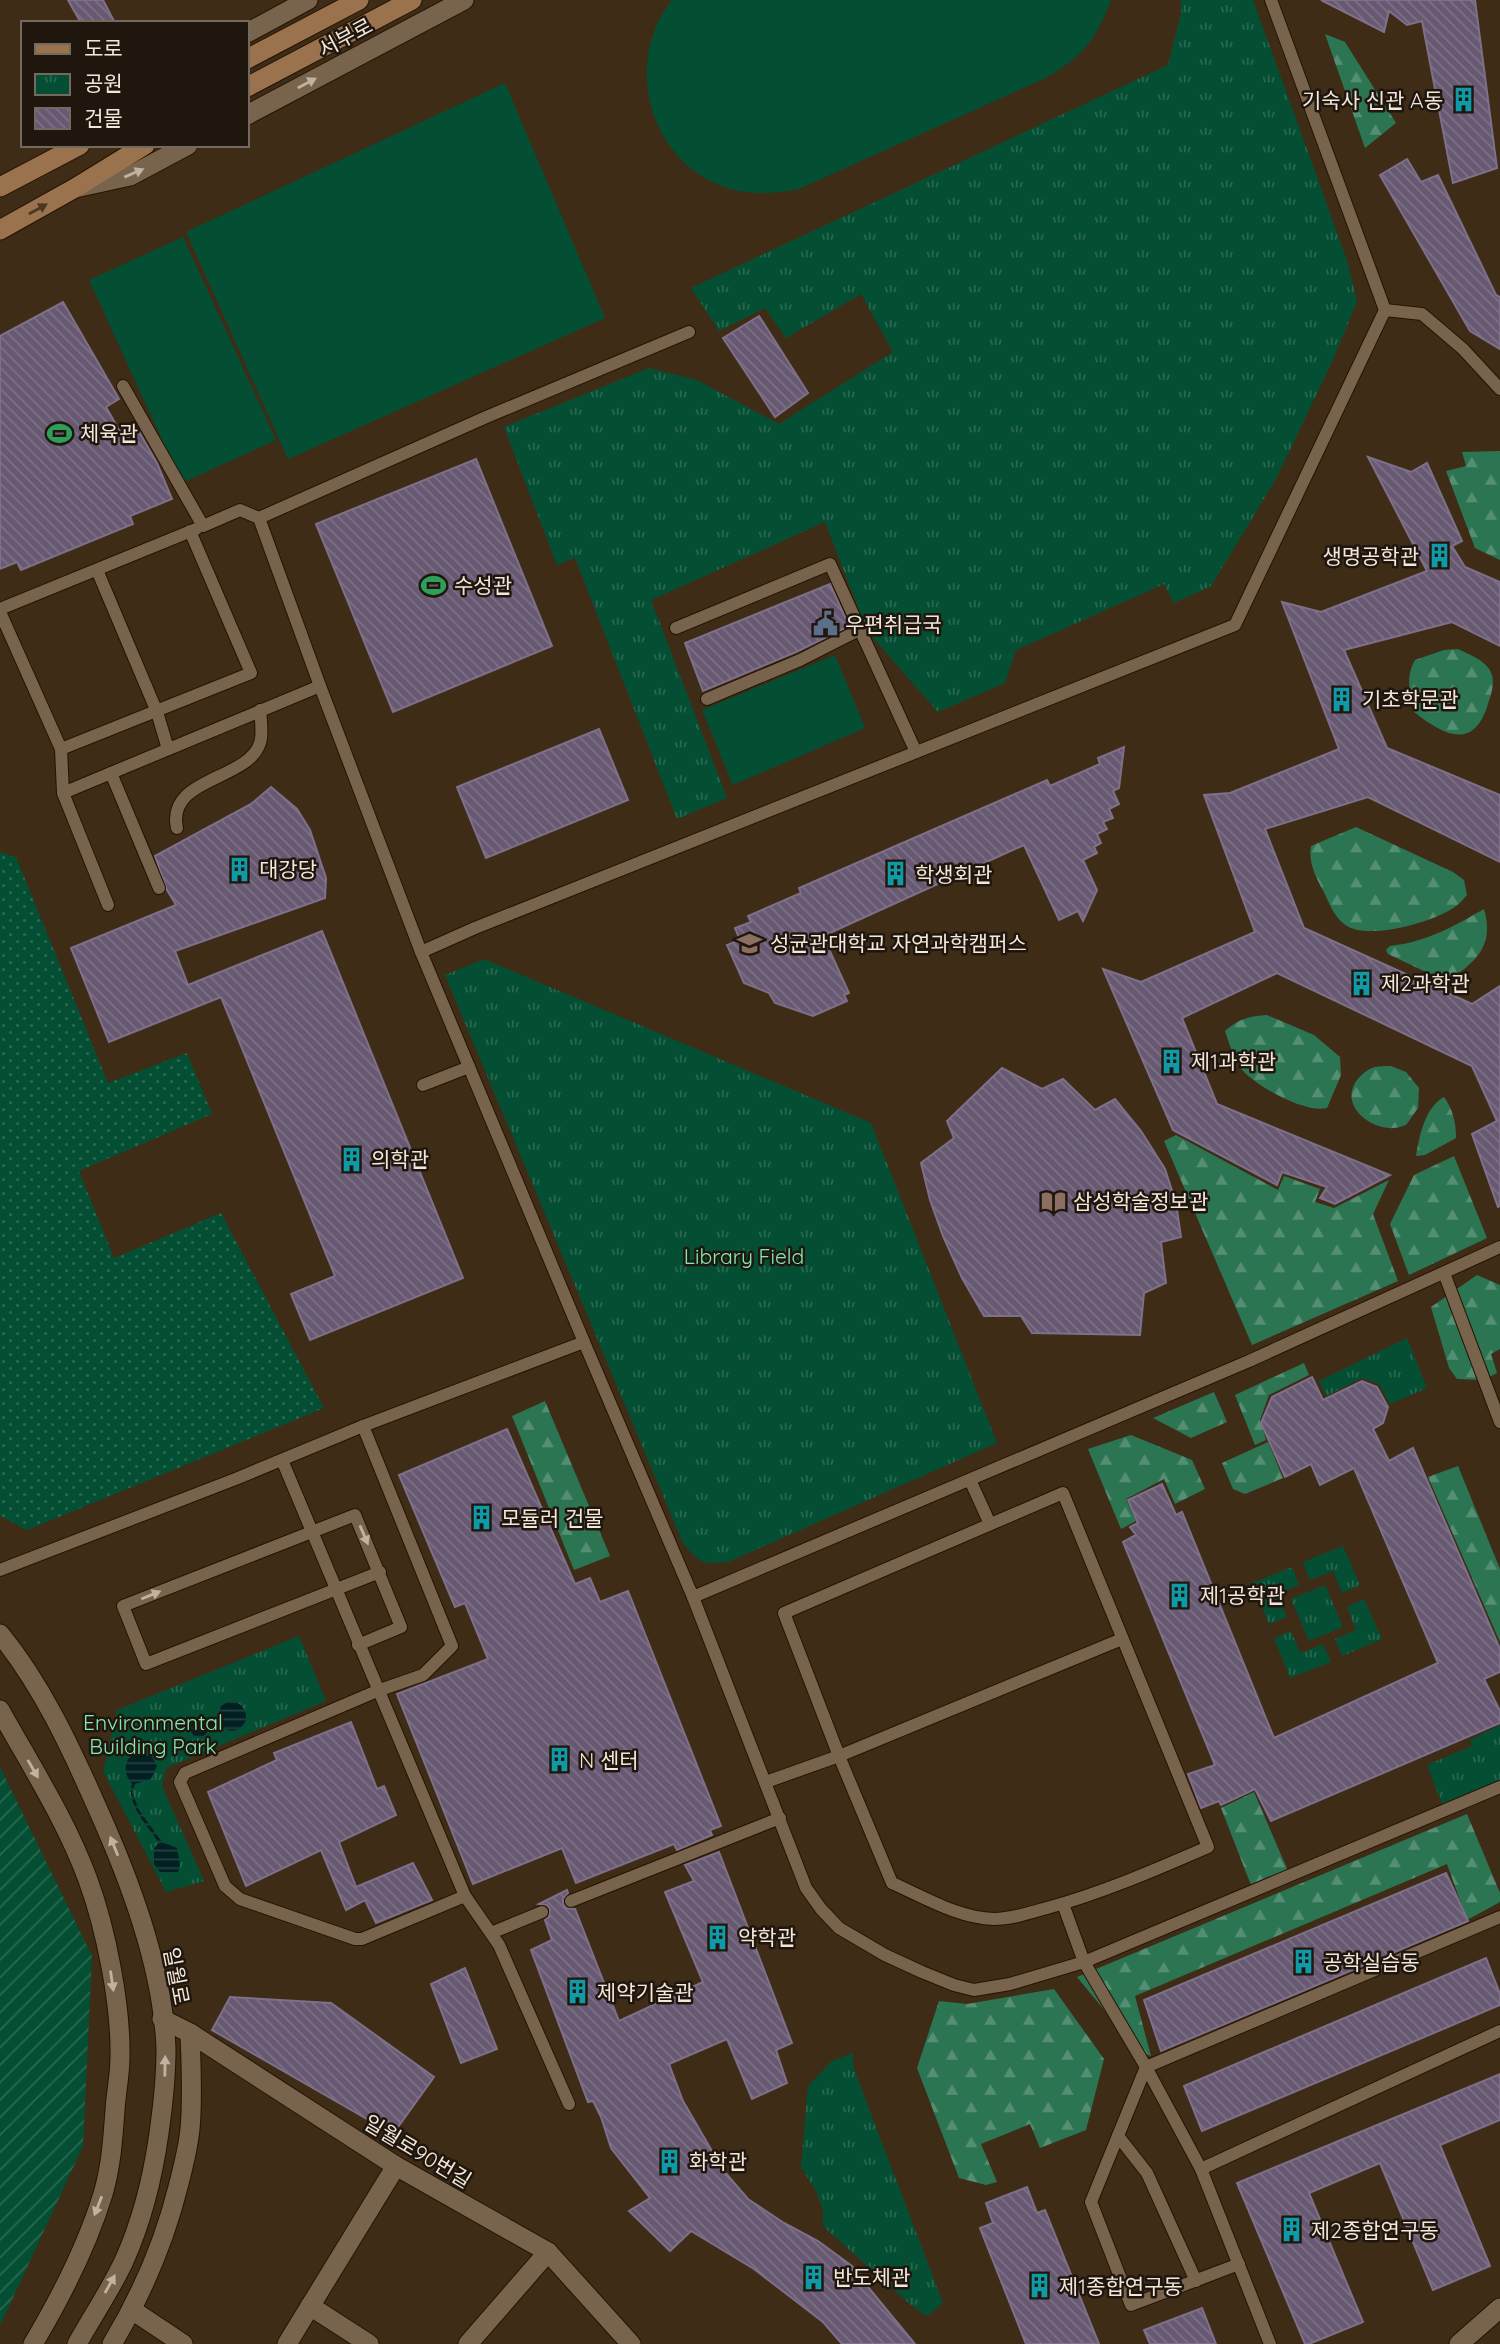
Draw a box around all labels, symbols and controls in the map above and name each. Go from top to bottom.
street label: 서부로 [313,12,377,62]
legend [21,21,248,147]
text: 도로 [84,35,123,61]
text: 공원 [84,70,123,96]
one-way arrow [297,77,317,88]
building icon: 기숙사 신관 A동 [1449,86,1477,114]
place label: 기숙사 신관 A동 [1302,87,1443,113]
text: 건물 [84,105,123,131]
one-way arrow [124,167,144,179]
one-way arrow [28,203,47,215]
sports icon: 체육관 [46,419,74,447]
place label: 체육관 [80,420,138,446]
building icon: 생명공학관 [1425,542,1453,570]
place label: 생명공학관 [1322,543,1419,569]
sports icon: 수성관 [420,571,448,599]
place label: 수성관 [454,572,512,598]
public building icon: 우편취급국 [811,610,839,638]
place label: 우편취급국 [845,611,942,637]
building icon: 기초학문관 [1328,685,1356,713]
place label: 기초학문관 [1362,686,1459,712]
building icon: 대강당 [225,855,253,883]
place label: 대강당 [259,856,317,882]
building icon: 학생회관 [881,860,909,888]
place label: 학생회관 [915,861,992,887]
school or university icon: 성균관대학교 자연과학캠퍼스 [736,929,764,957]
place label: 성균관대학교 자연과학캠퍼스 [770,930,1027,956]
building icon: 제2과학관 [1347,969,1375,997]
place label: 제2과학관 [1381,970,1470,996]
building icon: 제1과학관 [1157,1047,1185,1075]
place label: 제1과학관 [1191,1048,1276,1074]
building icon: 의학관 [337,1145,365,1173]
place label: 의학관 [371,1146,429,1172]
library icon: 삼성학술정보관 [1039,1187,1067,1215]
place label: 삼성학술정보관 [1073,1188,1208,1214]
park label: Library Field [684,1243,804,1269]
building icon: 모듈러 건물 [467,1504,495,1532]
place label: 모듈러 건물 [501,1505,603,1531]
one-way arrow [358,1524,369,1545]
building icon: 제1공학관 [1166,1581,1194,1609]
place label: 제1공학관 [1200,1582,1285,1608]
one-way arrow [141,1589,162,1600]
park label: Environmental Building Park [83,1709,223,1759]
building icon: N 센터 [545,1746,573,1774]
place label: N 센터 [579,1747,639,1773]
one-way arrow [27,1760,39,1779]
one-way arrow [108,1835,119,1856]
building icon: 약학관 [704,1923,732,1951]
place label: 약학관 [738,1924,796,1950]
street label: 일월로 [159,1945,195,2007]
building icon: 공학실습동 [1289,1948,1317,1976]
place label: 공학실습동 [1323,1949,1420,1975]
one-way arrow [107,1970,118,1992]
building icon: 제약기술관 [563,1978,591,2006]
place label: 제약기술관 [597,1979,694,2005]
one-way arrow [159,2055,171,2077]
street label: 일월로90번길 [360,2109,476,2193]
building icon: 화학관 [655,2147,683,2175]
place label: 화학관 [689,2148,747,2174]
one-way arrow [93,2195,104,2216]
building icon: 제2종합연구동 [1277,2216,1305,2244]
place label: 제2종합연구동 [1311,2217,1439,2243]
building icon: 반도체관 [799,2263,827,2291]
place label: 반도체관 [833,2264,910,2290]
building icon: 제1종합연구동 [1025,2272,1053,2300]
place label: 제1종합연구동 [1059,2273,1183,2299]
one-way arrow [104,2275,116,2294]

